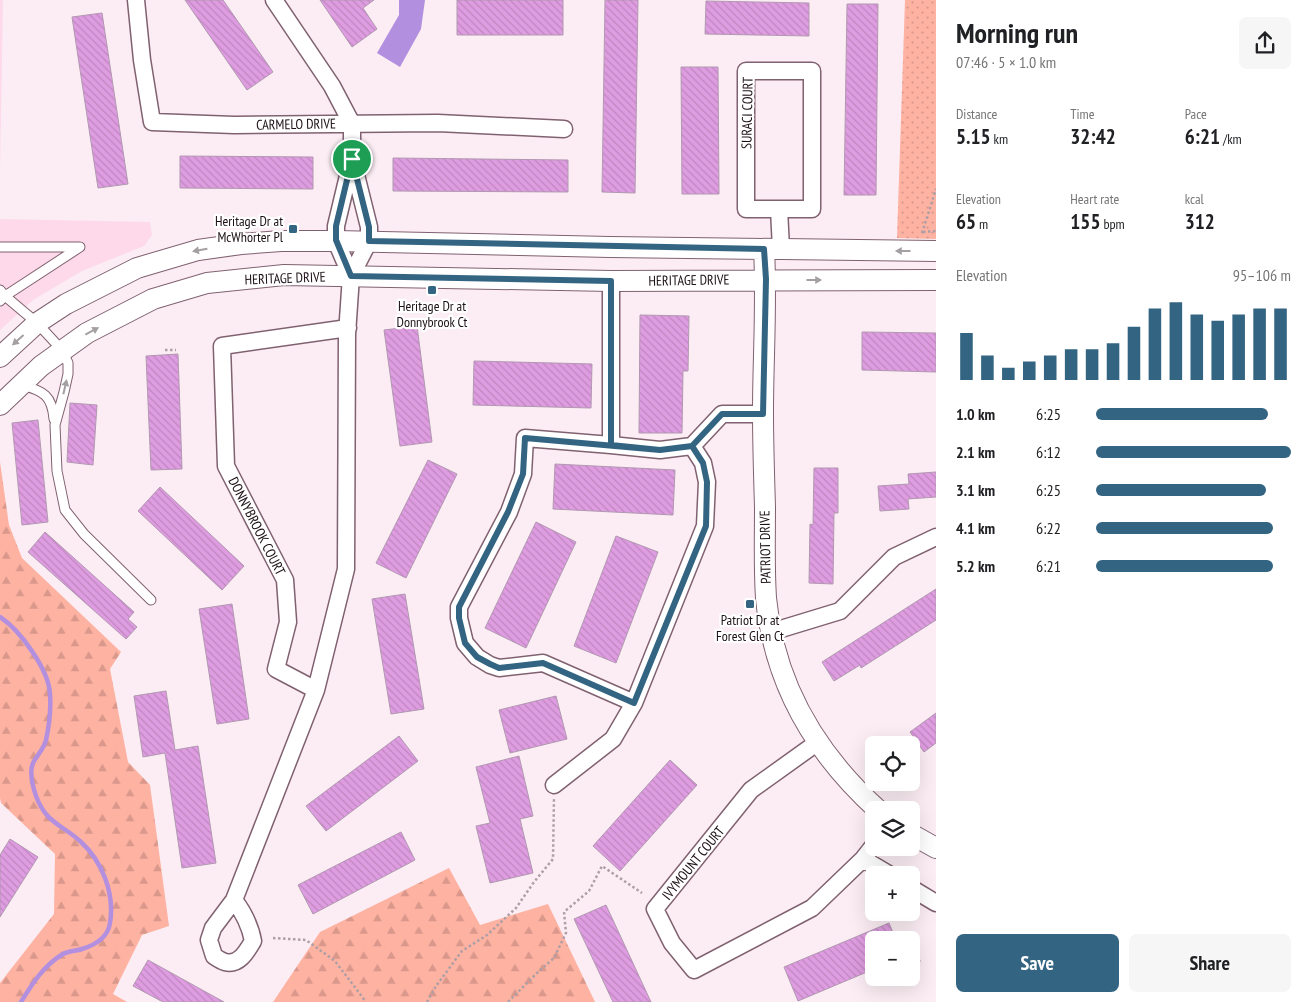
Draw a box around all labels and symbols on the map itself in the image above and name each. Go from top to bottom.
street label: SURACI COURT [737,76,757,149]
street label: CARMELO DRIVE [256,114,336,134]
pin [331,138,373,180]
place label: Heritage Dr at McWhorter Pl [215,212,284,246]
marker: Heritage Dr at McWhorter Pl [287,223,299,235]
one-way arrow [192,246,208,254]
one-way arrow [894,247,910,255]
street label: HERITAGE DRIVE [244,268,326,288]
street label: HERITAGE DRIVE [648,270,730,290]
one-way arrow [807,276,823,284]
marker: Heritage Dr at Donnybrook Ct [426,284,438,296]
place label: Heritage Dr at Donnybrook Ct [397,297,468,331]
one-way arrow [85,327,99,335]
one-way arrow [13,334,25,346]
one-way arrow [61,380,69,395]
street label: DONNYBROOK COURT [225,474,290,579]
street label: PATRIOT DRIVE [755,510,775,584]
marker: Patriot Dr at Forest Glen Ct [744,598,756,610]
place label: Patriot Dr at Forest Glen Ct [716,611,784,645]
street label: IVYMOUNT COURT [658,822,729,903]

